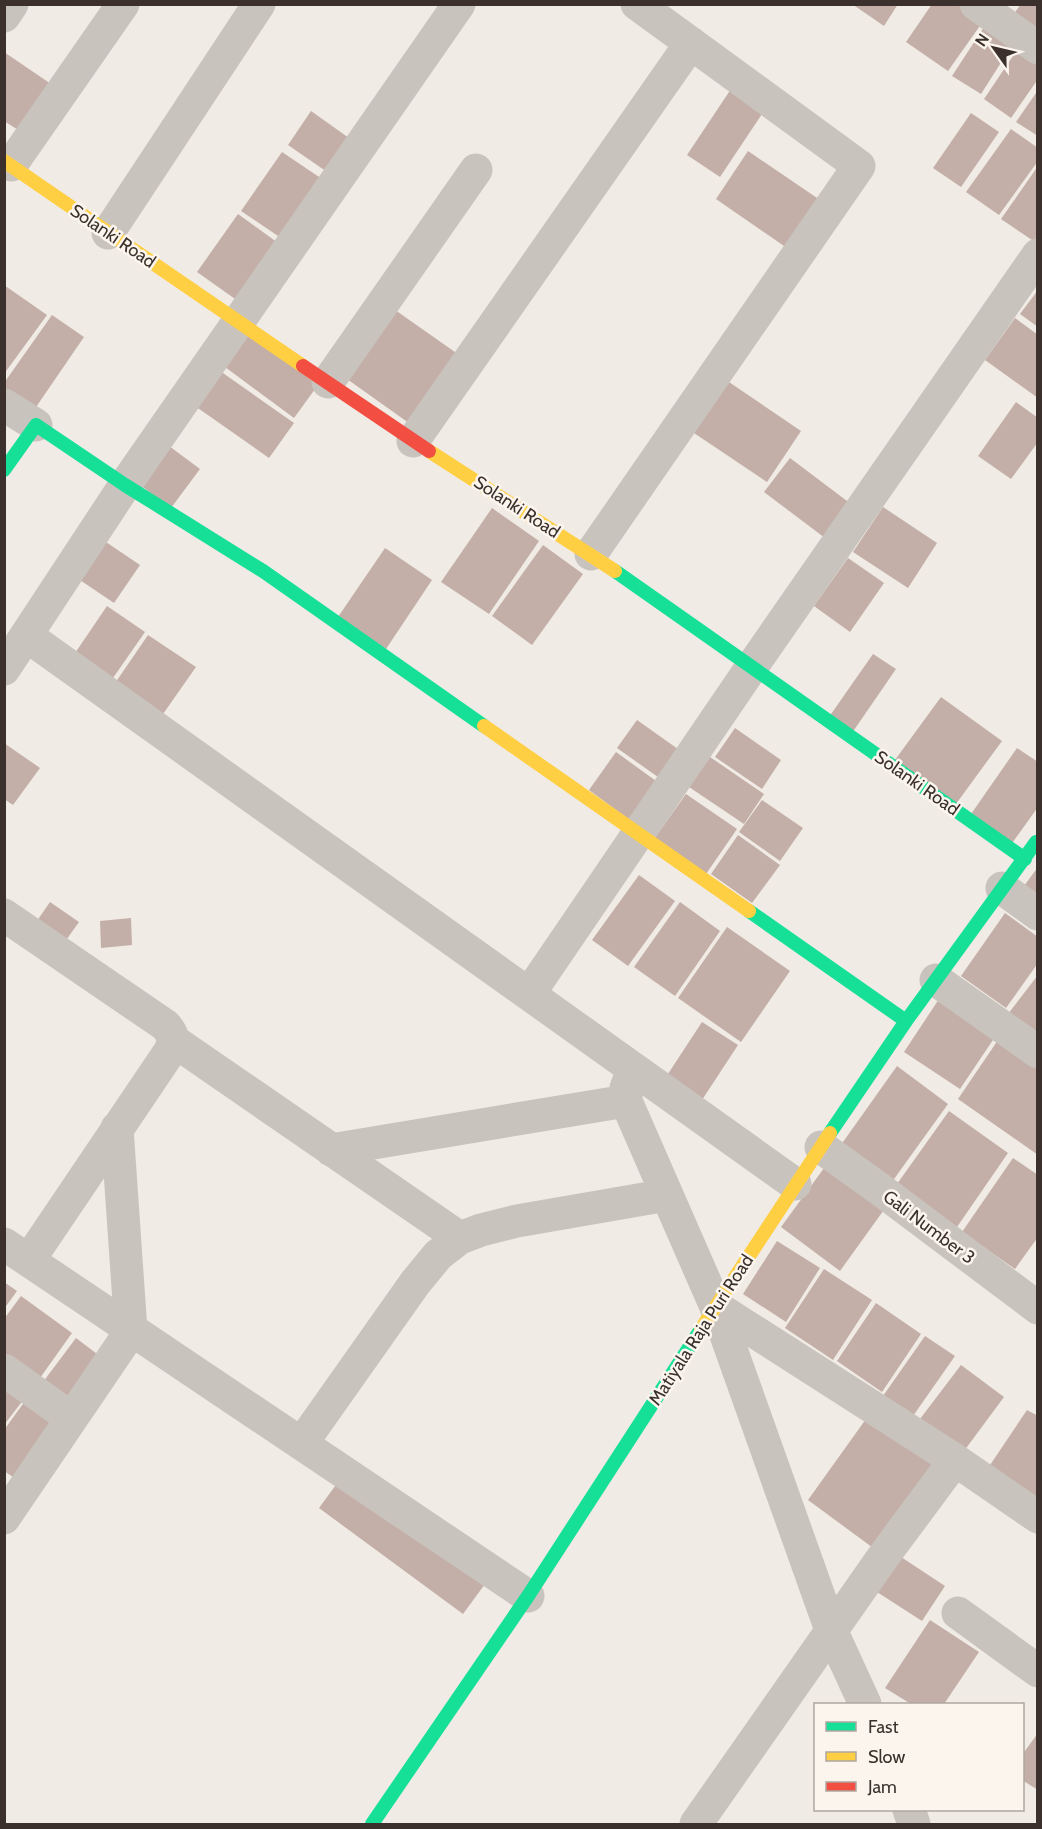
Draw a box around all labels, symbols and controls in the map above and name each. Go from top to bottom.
north arrow [964,18,1024,78]
text: N [971,30,993,50]
street label: Solanki Road [66,199,160,273]
street label: Solanki Road [470,471,564,543]
street label: Solanki Road [870,746,964,820]
street label: Gali Number 3 [879,1185,979,1269]
street label: Matiyala Raja Puri Road [644,1250,758,1410]
legend [814,1703,1024,1811]
text: Fast [868,1716,899,1738]
text: Slow [868,1746,905,1768]
text: Jam [867,1776,897,1798]

